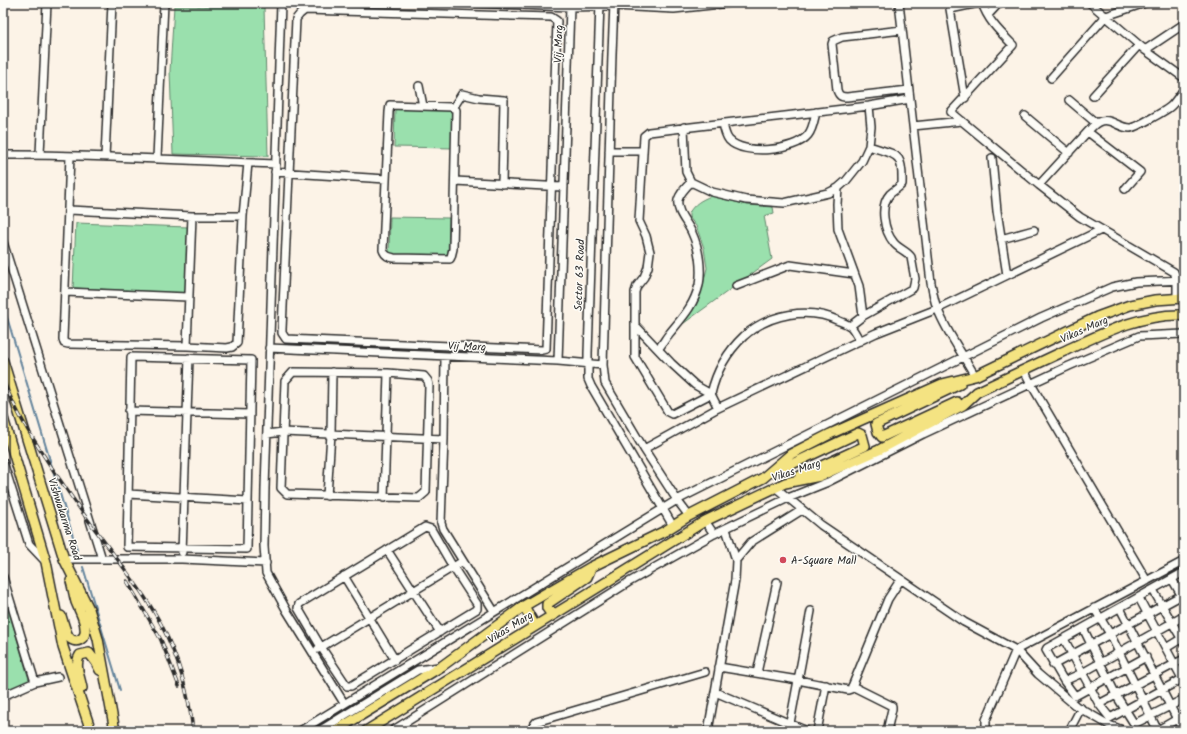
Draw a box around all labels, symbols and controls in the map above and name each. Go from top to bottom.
street label: Vij Marg [549,25,569,64]
street label: Sector 63 Road [570,238,590,311]
street label: Vikas Marg [1058,311,1111,348]
street label: Vij Marg [447,337,486,357]
street label: Vikas Marg [769,455,823,487]
street label: Vishwakarma Road [42,476,86,563]
place label: A-Square Mall [791,552,857,570]
marker: A-Square Mall [778,555,788,565]
street label: Vikas Marg [484,607,537,649]

